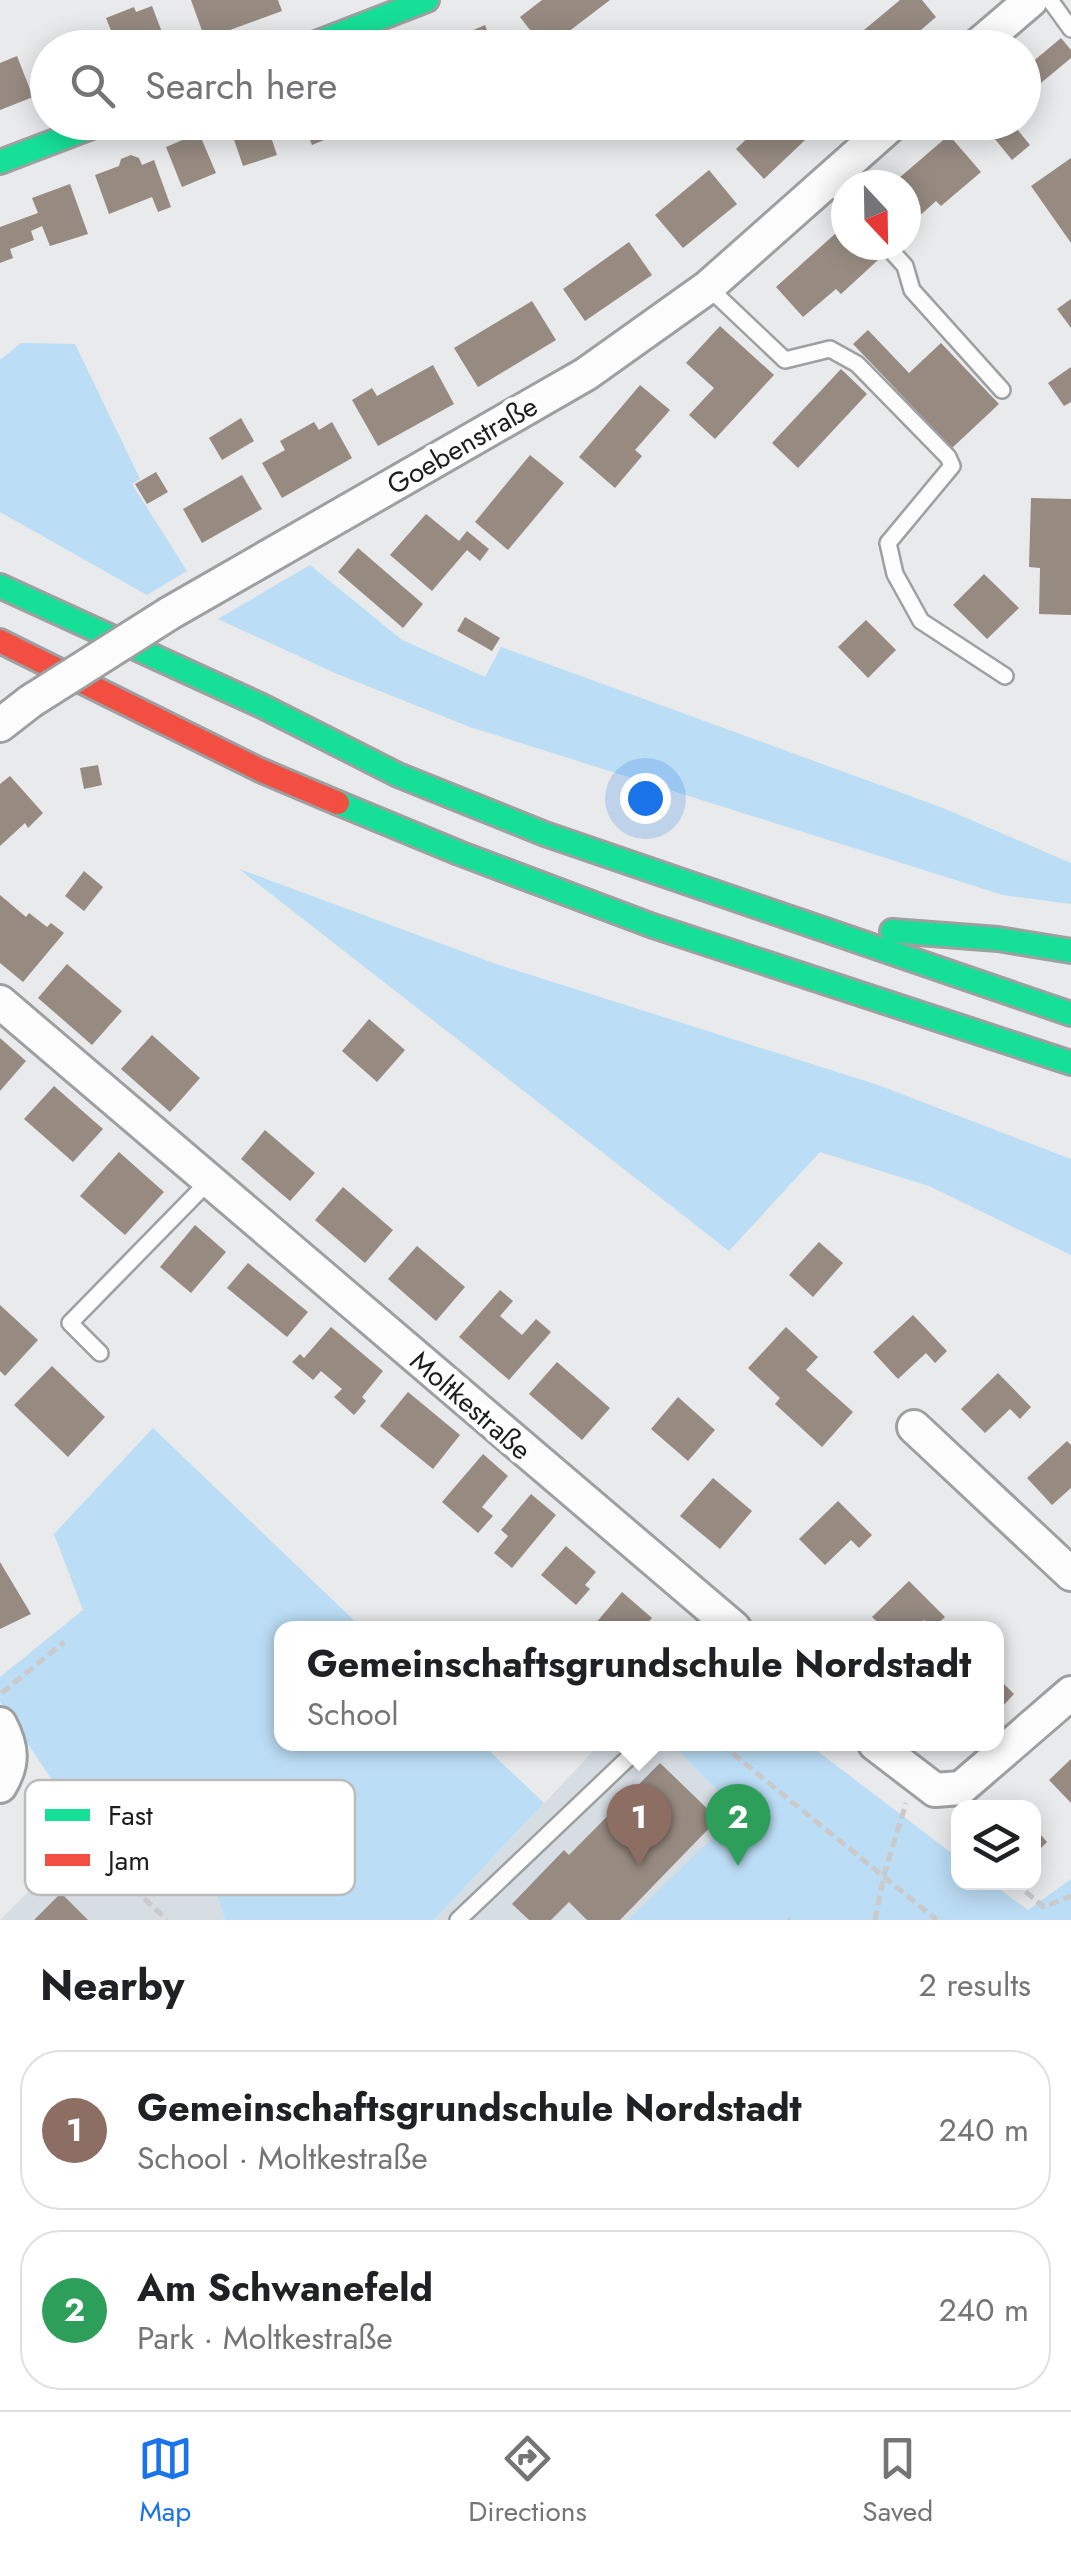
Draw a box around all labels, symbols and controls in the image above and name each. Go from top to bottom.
search box [30,30,1041,140]
icon: search [65,58,120,113]
text: Search here [145,58,337,113]
north arrow [831,170,921,260]
street label: Goebenstraße [379,386,545,505]
your location [620,773,671,824]
street label: Moltkestraße [401,1341,540,1470]
popup [274,1621,1004,1751]
text: Gemeinschaftsgrundschule Nordstadt [307,1636,971,1691]
text: School [307,1691,399,1737]
legend [25,1780,355,1895]
pin: 1 [606,1784,672,1866]
pin: 2 [706,1784,770,1866]
text: Fast [108,1795,153,1836]
map controls [951,1800,1041,1890]
button: layers [951,1800,1041,1890]
text: Jam [104,1840,150,1881]
text: Nearby [40,1955,184,2016]
text: 2 results [919,1962,1031,2008]
text: Gemeinschaftsgrundschule Nordstadt [137,2080,802,2135]
text: 1 [66,2107,83,2153]
text: 240 m [938,2107,1029,2153]
text: School · Moltkestraße [137,2135,428,2181]
text: Am Schwanefeld [137,2260,433,2315]
text: 2 [64,2287,85,2333]
text: 240 m [938,2287,1029,2333]
text: Park · Moltkestraße [137,2315,393,2361]
tab: Map [138,2431,193,2532]
tab: Directions [468,2431,587,2532]
tab: Saved [862,2431,933,2532]

